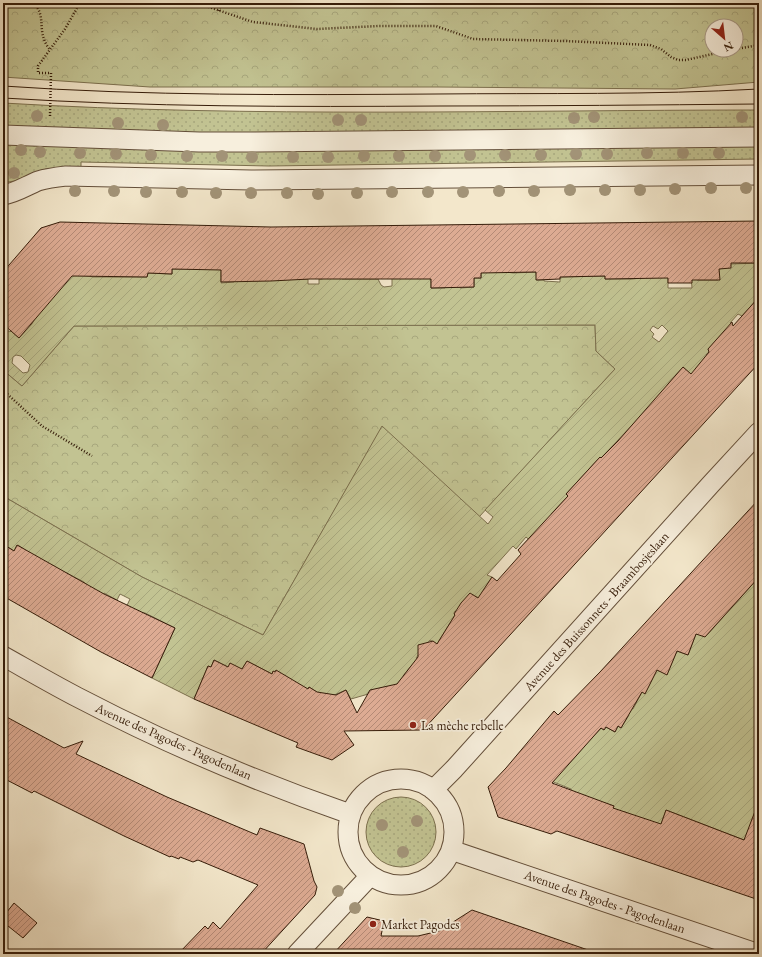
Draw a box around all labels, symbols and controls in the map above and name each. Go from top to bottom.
north arrow [704,18,744,58]
text: N [721,39,736,55]
street label: Avenue des Buissonnets - Braambosjeslaan [519,528,673,695]
street label: Avenue des Pagodes - Pagodenlaan [92,699,255,784]
place label: La mèche rebelle [421,717,504,734]
marker: La mèche rebelle [408,720,418,730]
street label: Avenue des Pagodes - Pagodenlaan [521,866,688,937]
place label: Market Pagodes [381,916,459,933]
marker: Market Pagodes [368,919,378,929]

